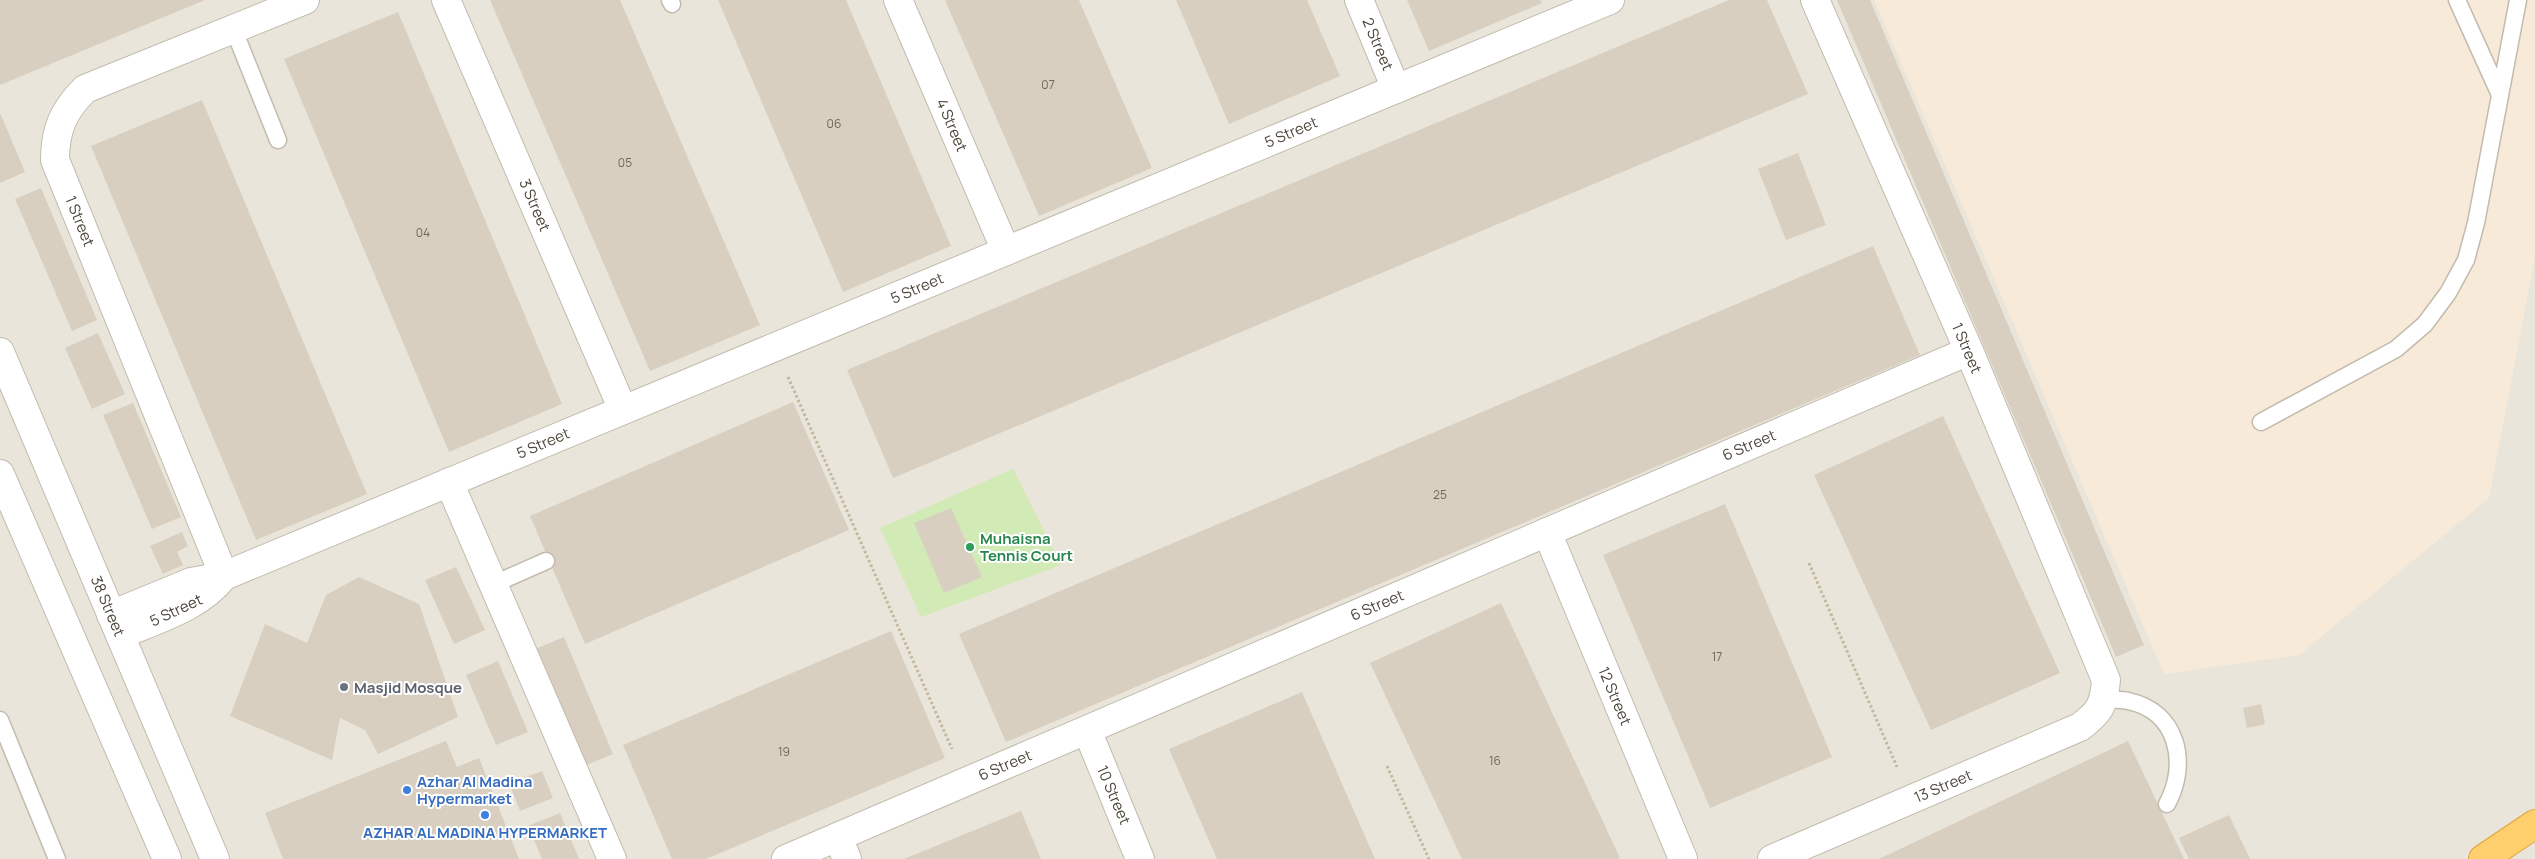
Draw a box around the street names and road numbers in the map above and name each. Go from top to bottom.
street label: 2 Street [1357,14,1399,74]
street label: 4 Street [931,95,973,155]
street label: 5 Street [1261,111,1321,153]
street label: 3 Street [515,175,555,235]
street label: 1 Street [60,193,100,249]
street label: 5 Street [887,267,947,309]
street label: 1 Street [1947,320,1987,376]
street label: 5 Street [513,422,573,464]
street label: 6 Street [1719,424,1779,466]
street label: 38 Street [86,572,130,640]
street label: 6 Street [1347,584,1407,626]
street label: 5 Street [146,589,206,631]
street label: 12 Street [1593,664,1637,728]
street label: 6 Street [975,744,1035,786]
street label: 10 Street [1092,762,1136,828]
street label: 13 Street [1911,764,1975,808]

